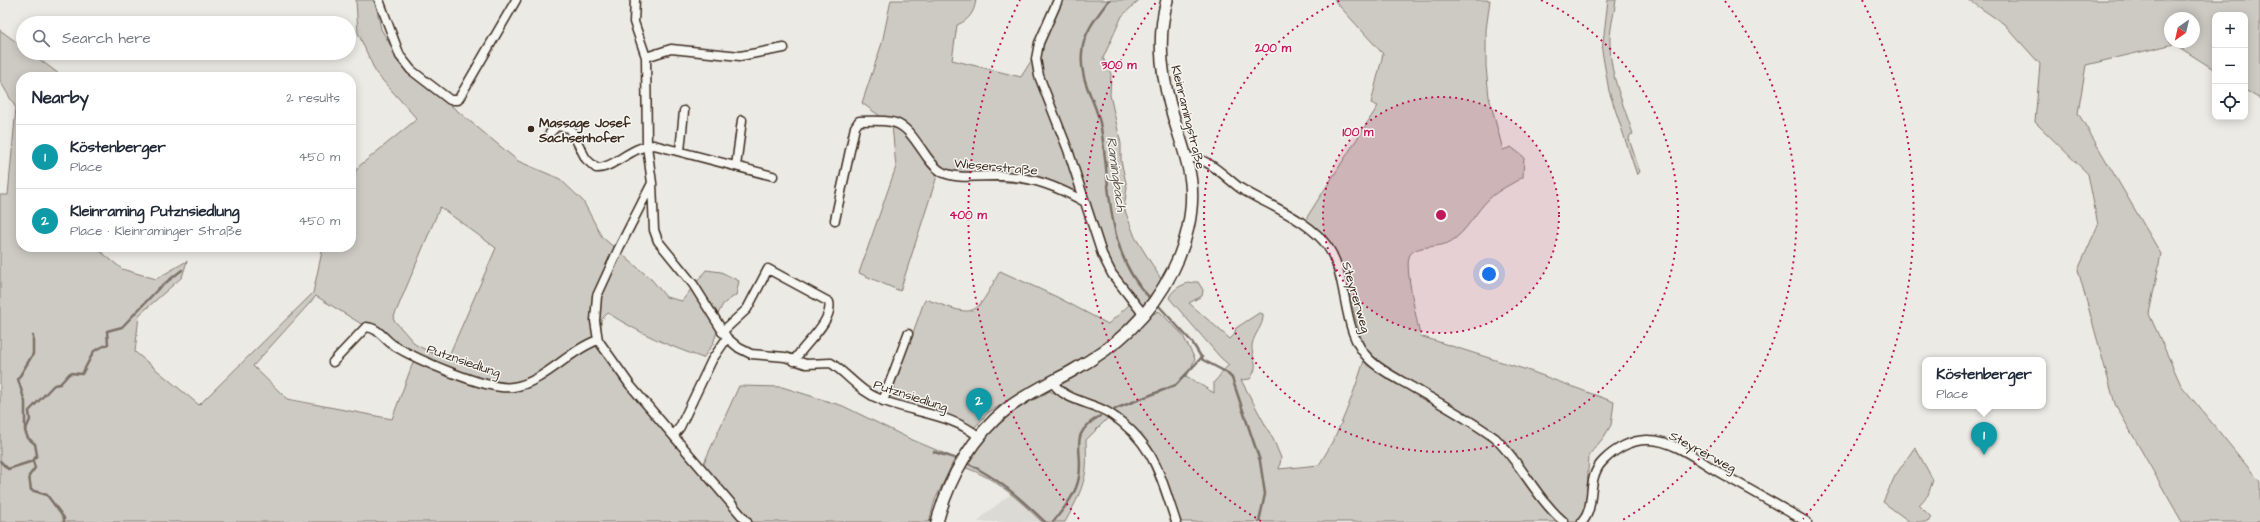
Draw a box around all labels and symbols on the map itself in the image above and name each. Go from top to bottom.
north arrow [2164,12,2200,48]
text: 200 m [1254,40,1292,57]
text: 300 m [1100,57,1137,74]
street label: Kleinramingstraße [1165,63,1210,171]
place label: Massage Josef Sachsenhofer [538,114,632,147]
marker: Massage Josef Sachsenhofer [526,124,536,134]
text: 100 m [1343,124,1374,141]
water label: Ramingbach [1101,136,1131,214]
street label: Wieserstraße [953,154,1038,180]
text: 400 m [949,207,987,224]
centre of rings [1434,208,1448,222]
street label: Steyrerweg [1336,260,1375,336]
your location [1479,264,1499,284]
street label: Putznsiedlung [424,340,503,383]
street label: Putznsiedlung [871,375,950,417]
pin: 2 [966,388,992,421]
pin: 1 [1971,422,1997,455]
street label: Steyrerweg [1665,427,1739,478]

